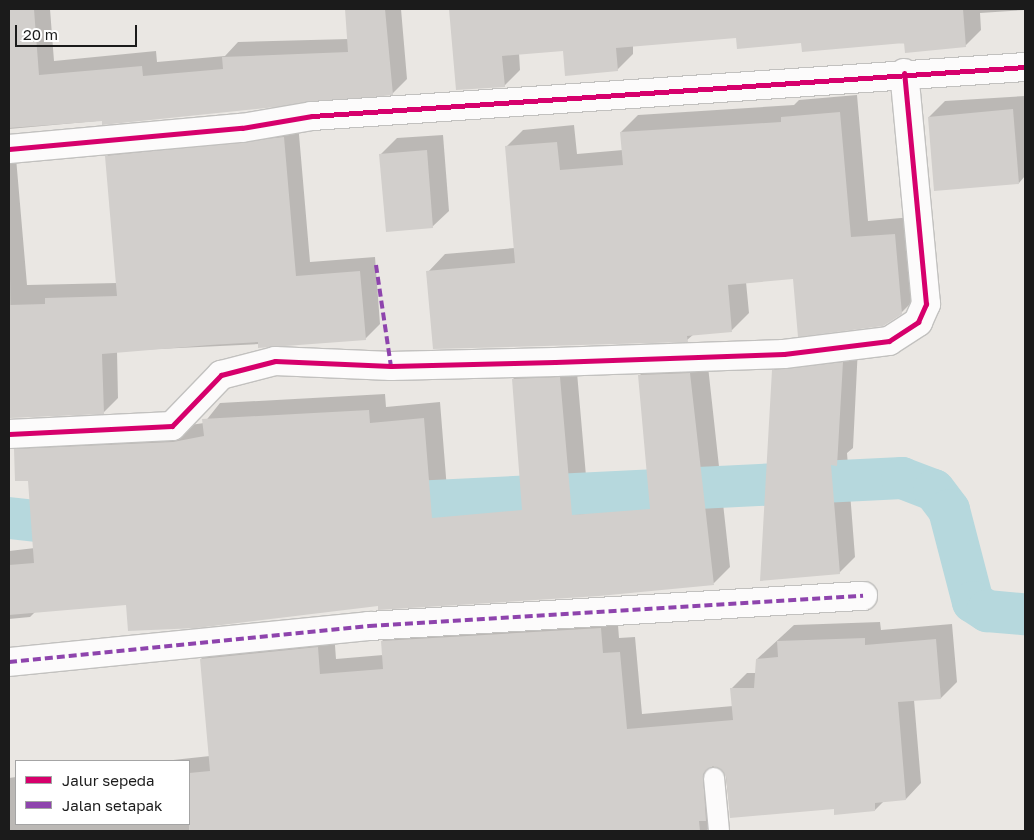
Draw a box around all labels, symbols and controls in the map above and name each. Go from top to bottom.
scale bar [18,15,140,47]
text: 20 m [23,25,58,43]
legend [15,760,190,825]
text: Jalur sepeda [62,771,155,789]
text: Jalan setapak [62,796,162,814]

